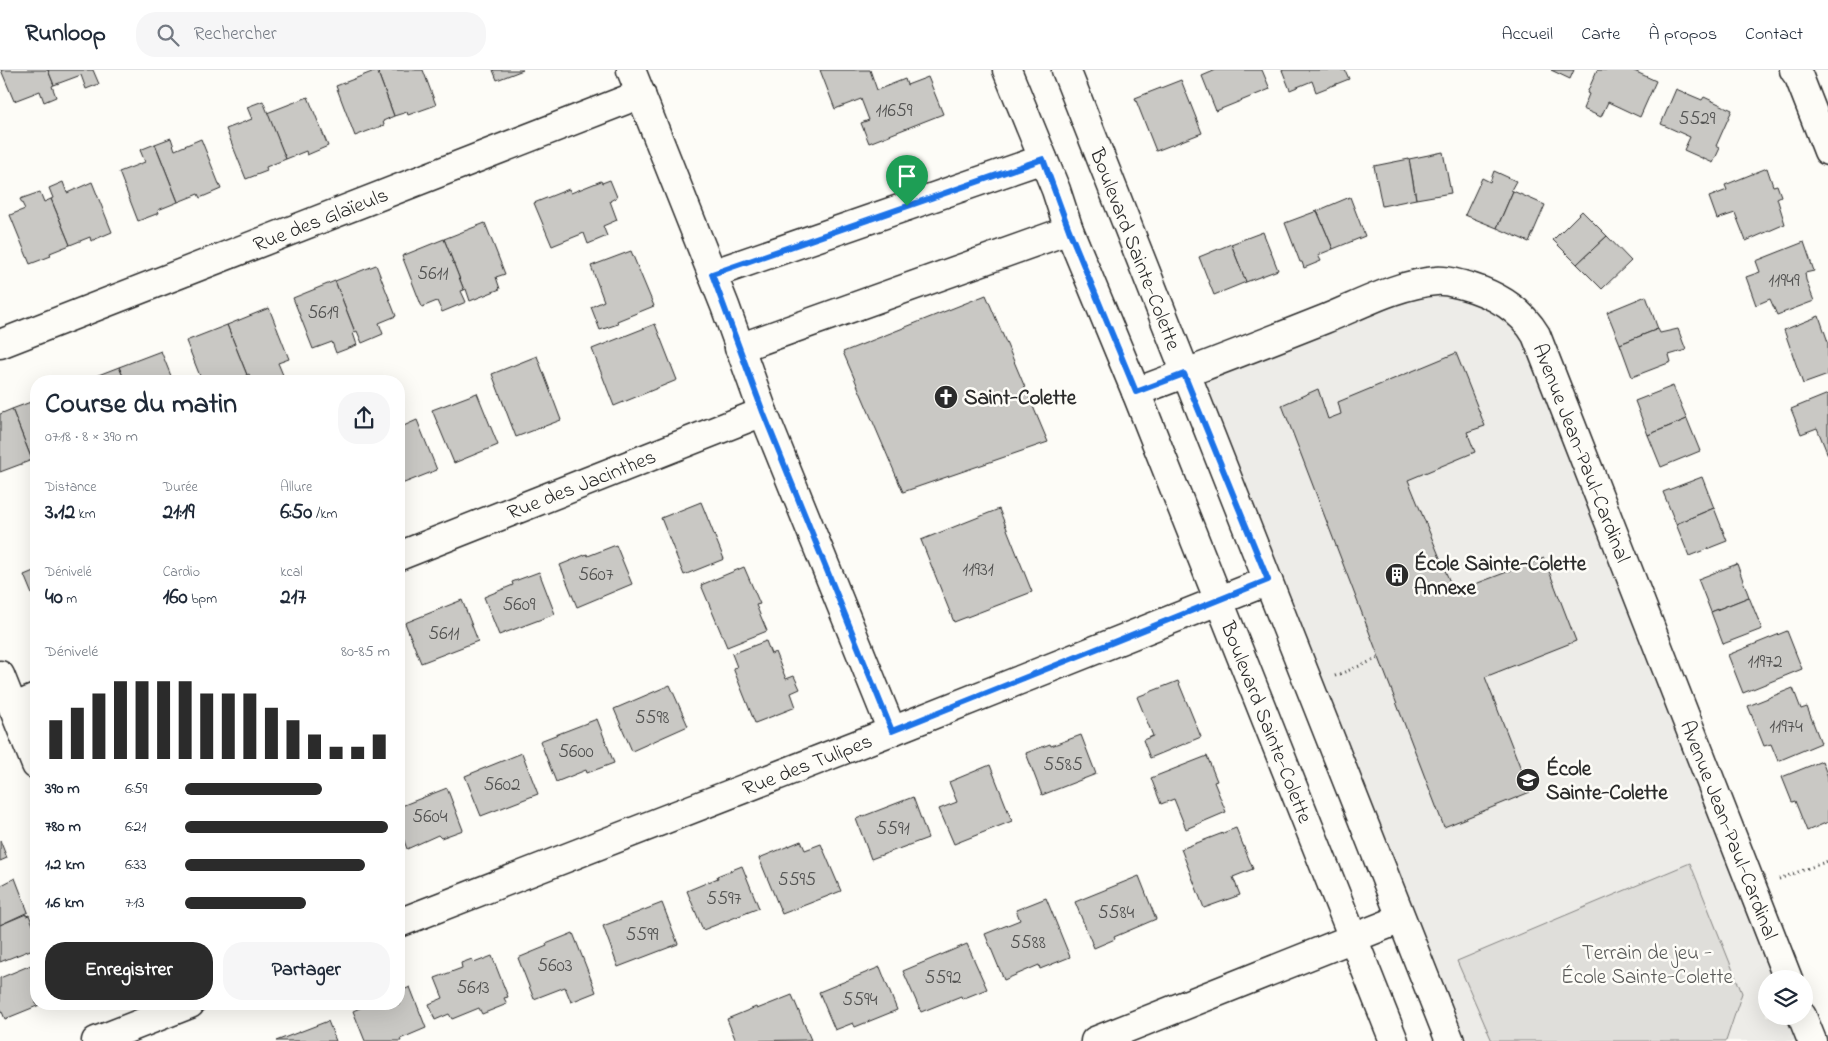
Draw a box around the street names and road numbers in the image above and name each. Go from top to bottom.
street label: Boulevard Sainte-Colette [1081,143,1188,355]
street label: Rue des Glaïeuls [249,181,393,261]
street label: Avenue Jean-Paul-Cardinal [1524,339,1637,567]
street label: Rue des Jacinthes [503,443,661,529]
street label: Boulevard Sainte-Colette [1211,616,1319,828]
street label: Avenue Jean-Paul-Cardinal [1671,717,1784,945]
street label: Rue des Tulipes [739,727,877,805]

